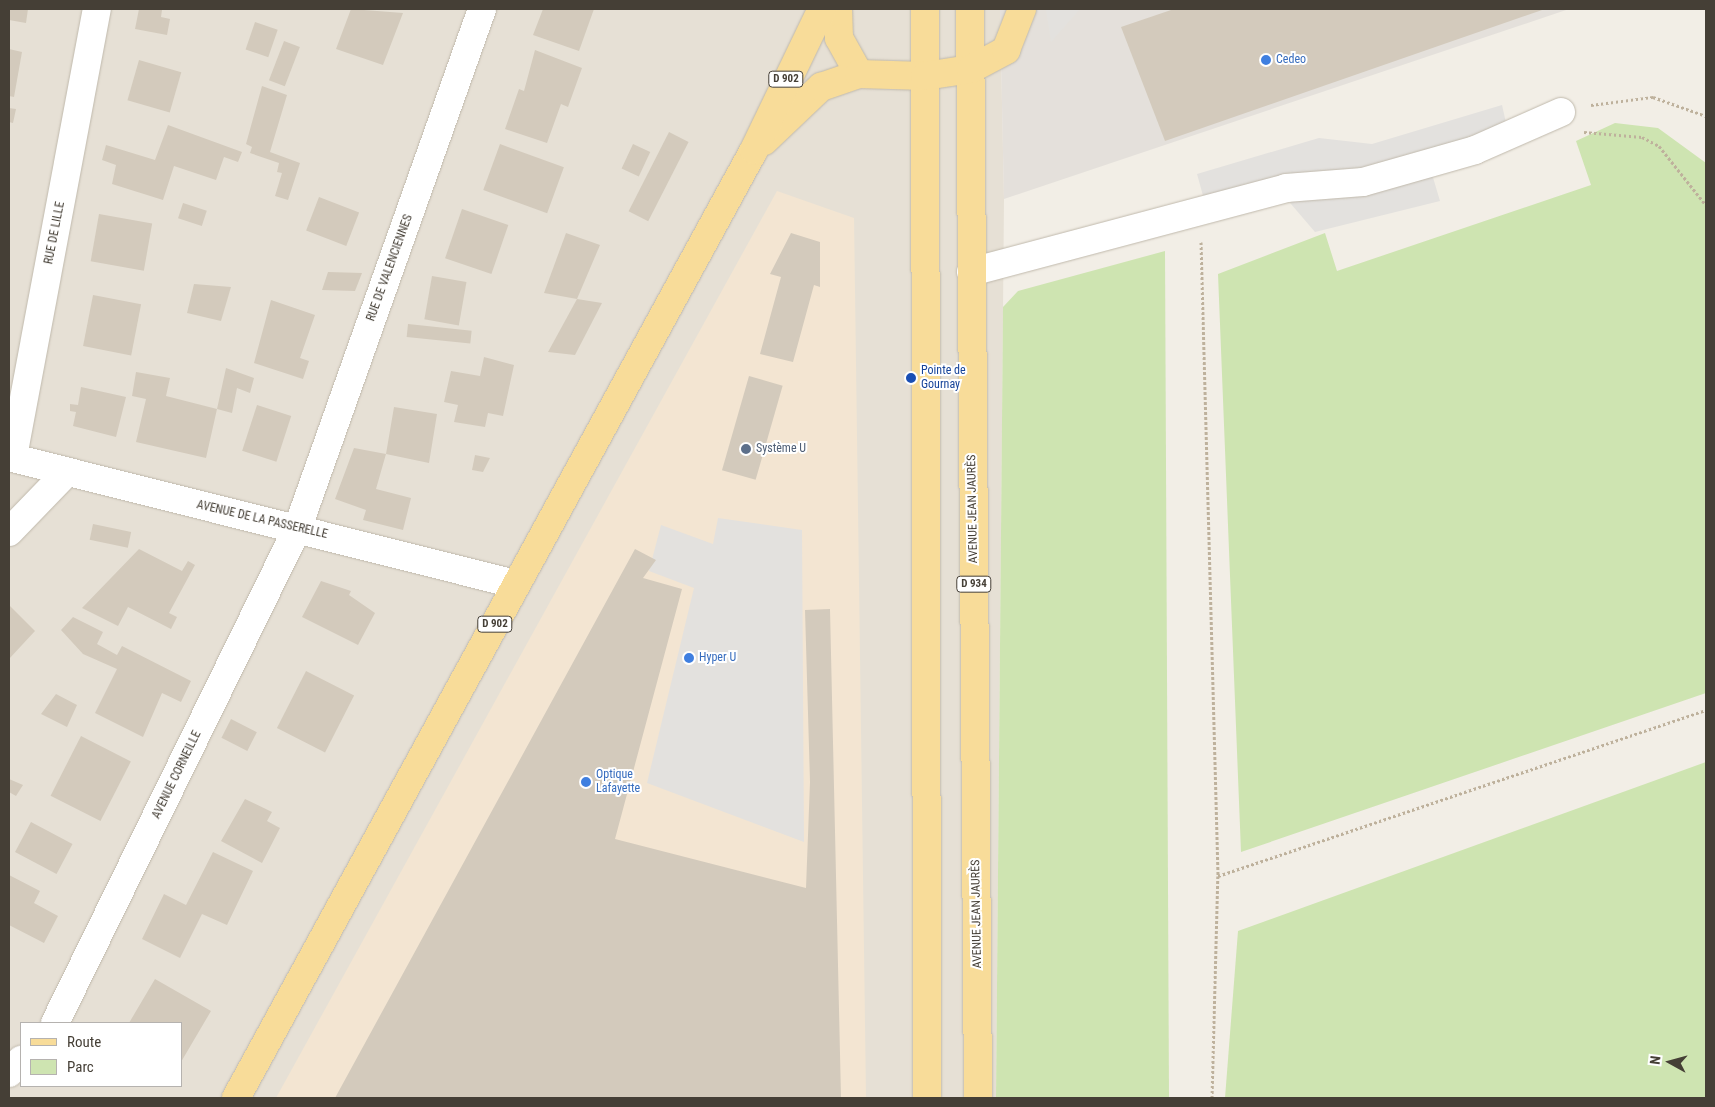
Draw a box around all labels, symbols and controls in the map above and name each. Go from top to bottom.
place label: Cedeo [1276,53,1306,67]
marker: Cedeo [1260,54,1272,66]
road number: D 902 [767,70,805,88]
street label: RUE DE LILLE [42,200,68,266]
street label: RUE DE VALENCIENNES [364,213,416,323]
place label: Pointe de Gournay [921,364,966,392]
marker: Pointe de Gournay [905,372,917,384]
place label: Système U [756,442,806,456]
marker: Système U [740,443,752,455]
street label: AVENUE JEAN JAURÈS [965,455,981,563]
street label: AVENUE DE LA PASSERELLE [195,498,329,542]
road number: D 934 [955,576,993,592]
road number: D 902 [476,616,514,632]
place label: Hyper U [699,651,736,665]
marker: Hyper U [683,652,695,664]
street label: AVENUE CORNEILLE [149,729,205,821]
place label: Optique Lafayette [596,768,640,796]
marker: Optique Lafayette [580,776,592,788]
street label: AVENUE JEAN JAURÈS [969,860,985,968]
legend [20,1022,182,1087]
text: Route [67,1033,101,1051]
north arrow [1645,1037,1695,1087]
text: N [1647,1055,1664,1065]
text: Parc [67,1058,94,1076]

